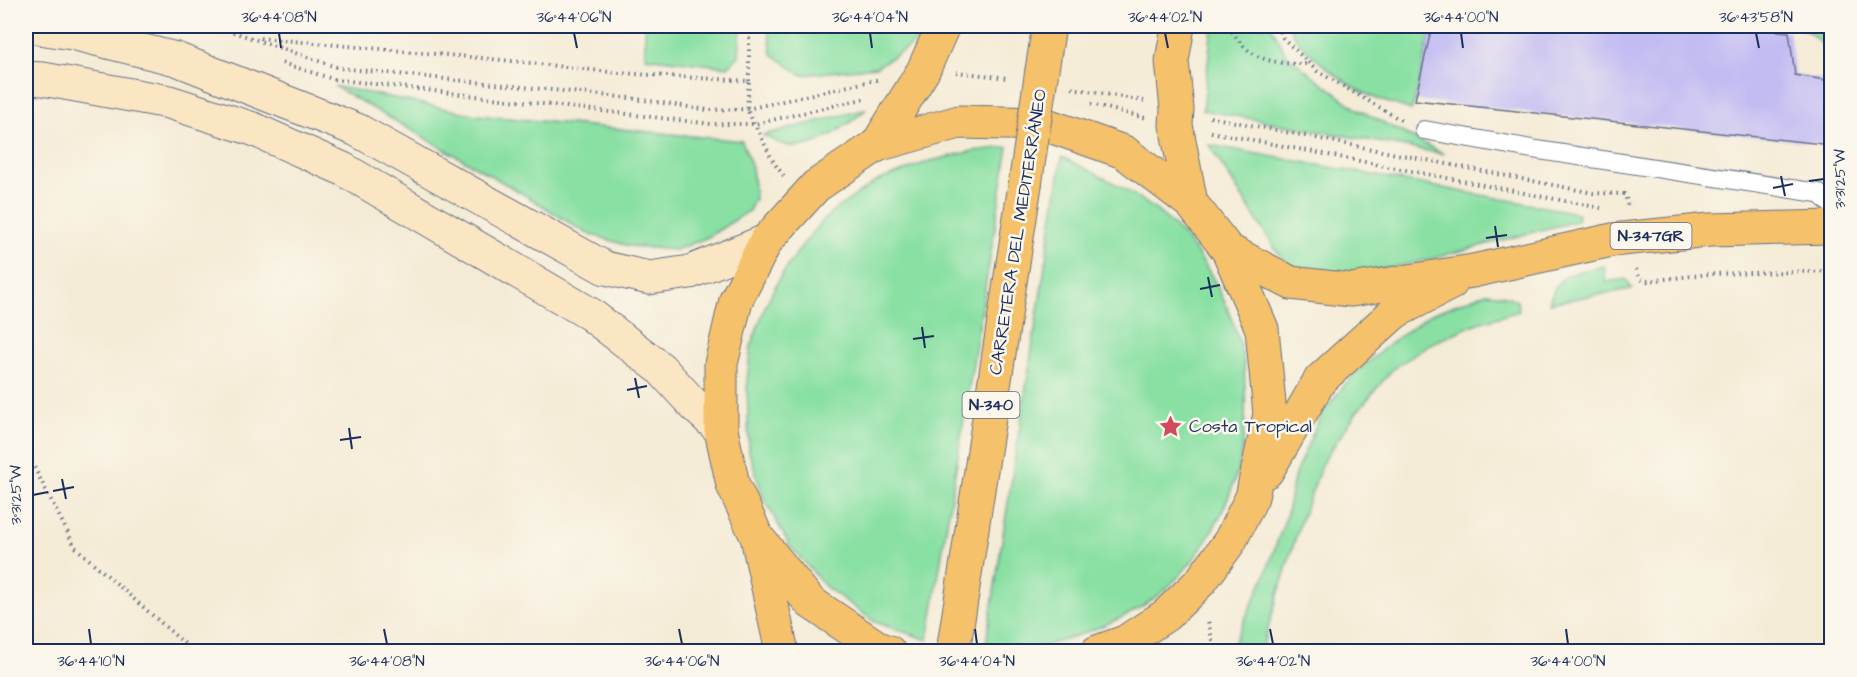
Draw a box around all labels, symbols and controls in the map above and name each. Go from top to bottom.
text: 36°44'08"N [241,7,317,28]
text: 36°44'06"N [537,7,612,28]
text: 36°44'04"N [832,7,908,28]
text: 36°44'02"N [1128,7,1202,28]
text: 36°44'00"N [1423,7,1499,28]
text: 36°43'58"N [1719,7,1793,28]
street label: CARRETERA DEL MEDITERRÁNEO [983,87,1053,377]
text: 3°31'25"W [1830,149,1851,209]
road number: N-347GR [1610,223,1692,249]
road number: N-340 [962,392,1020,418]
place icon: Costa Tropical [1158,413,1184,439]
place label: Costa Tropical [1189,414,1312,439]
text: 3°31'25"W [6,465,27,525]
text: 36°44'10"N [57,651,125,672]
text: 36°44'08"N [349,651,425,672]
text: 36°44'06"N [645,651,720,672]
text: 36°44'04"N [939,651,1015,672]
text: 36°44'02"N [1236,651,1310,672]
text: 36°44'00"N [1530,651,1606,672]

